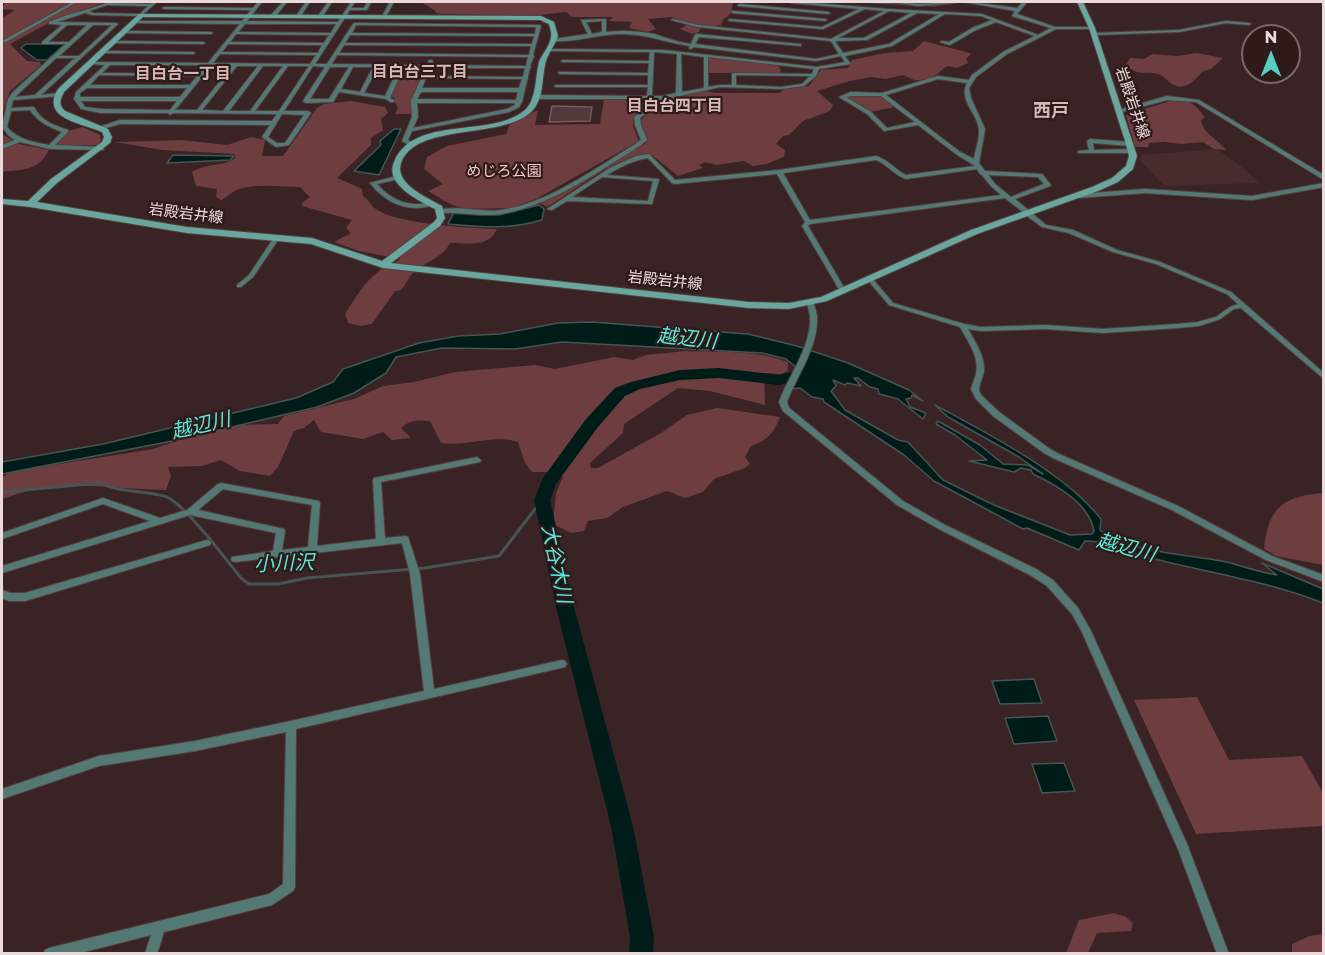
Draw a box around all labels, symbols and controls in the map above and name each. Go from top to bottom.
north arrow [1241,24,1301,84]
text: N [1265,28,1277,47]
district label: 目白台三丁目 [372,62,468,82]
district label: 目白台一丁目 [135,64,231,84]
street label: 岩殿岩井線 [1111,65,1153,141]
district label: 目白台四丁目 [627,96,723,116]
district label: 西戸 [1033,101,1069,123]
park label: めじろ公園 [467,163,541,181]
street label: 岩殿岩井線 [148,200,224,228]
street label: 岩殿岩井線 [627,268,703,294]
water label: 越辺川 [656,324,718,354]
water label: 越辺川 [169,408,233,444]
water label: 大谷木川 [536,522,576,606]
water label: 越辺川 [1094,529,1158,567]
water label: 小川沢 [254,551,314,577]

